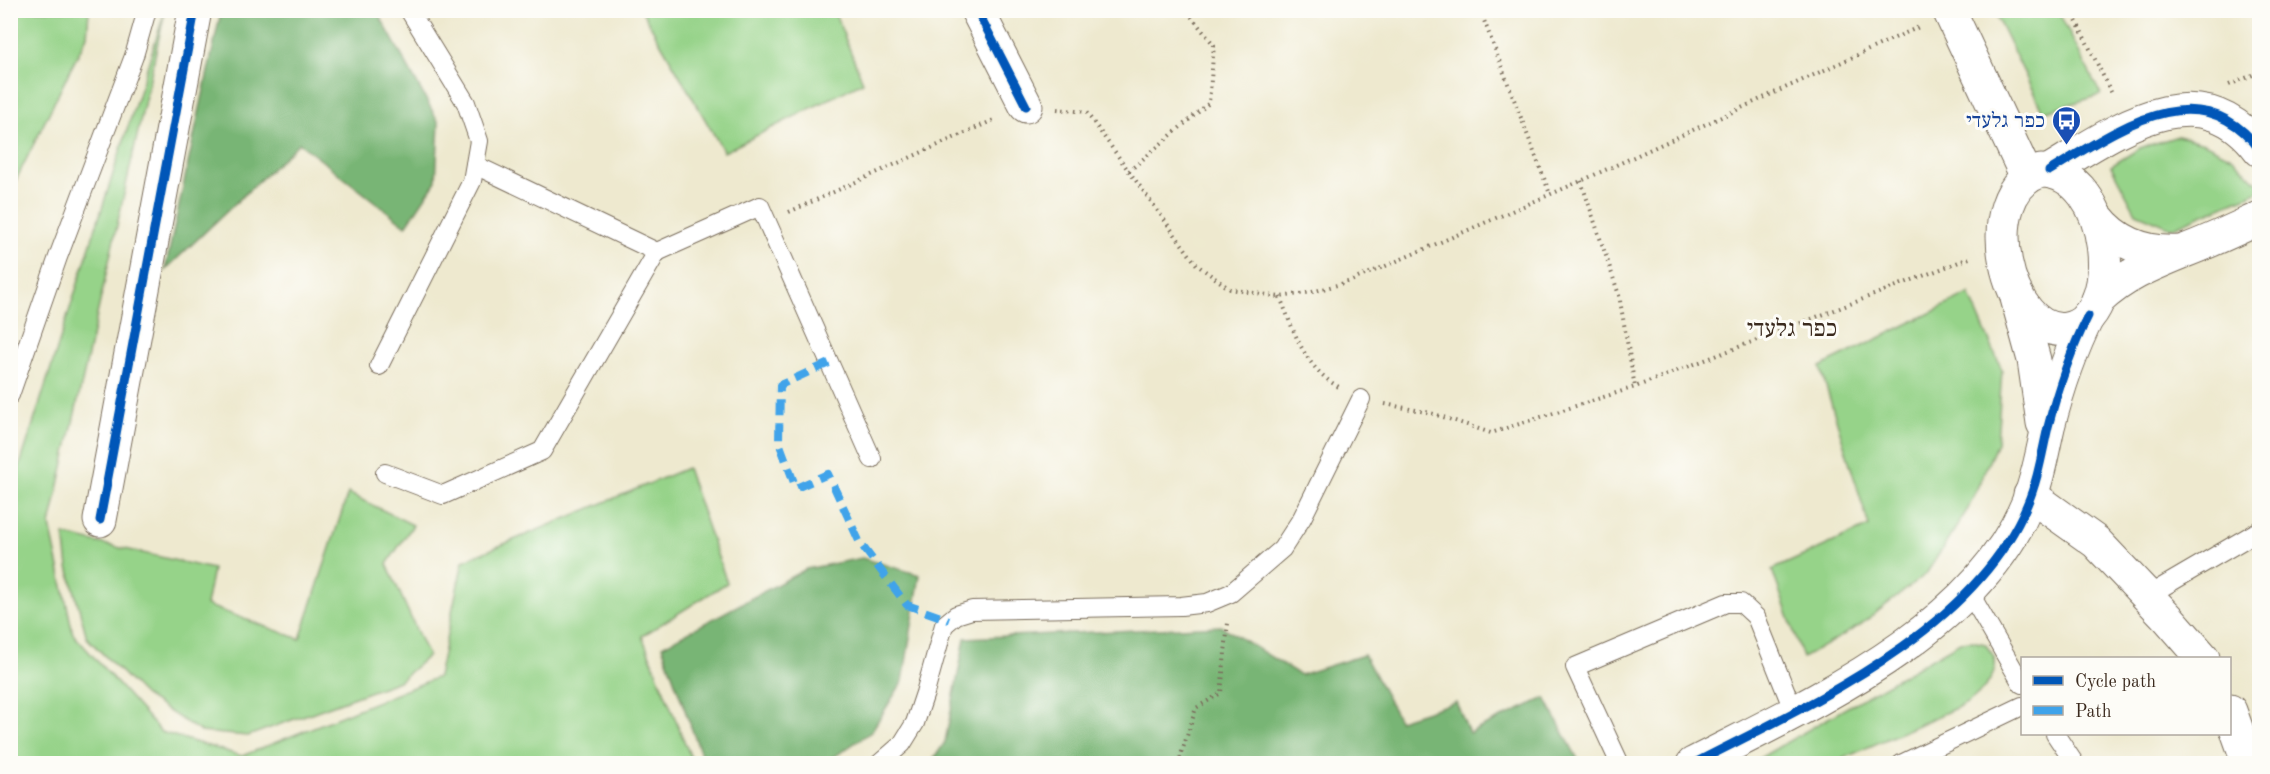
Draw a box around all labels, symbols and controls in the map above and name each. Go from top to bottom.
bus stop icon: כפר גלעדי [2050,104,2082,146]
place label: כפר גלעדי [1966,110,2045,132]
district label: כפר גלעדי [1747,316,1837,342]
legend [2021,657,2231,735]
text: Cycle path [2075,673,2156,691]
text: Path [2075,703,2112,721]

